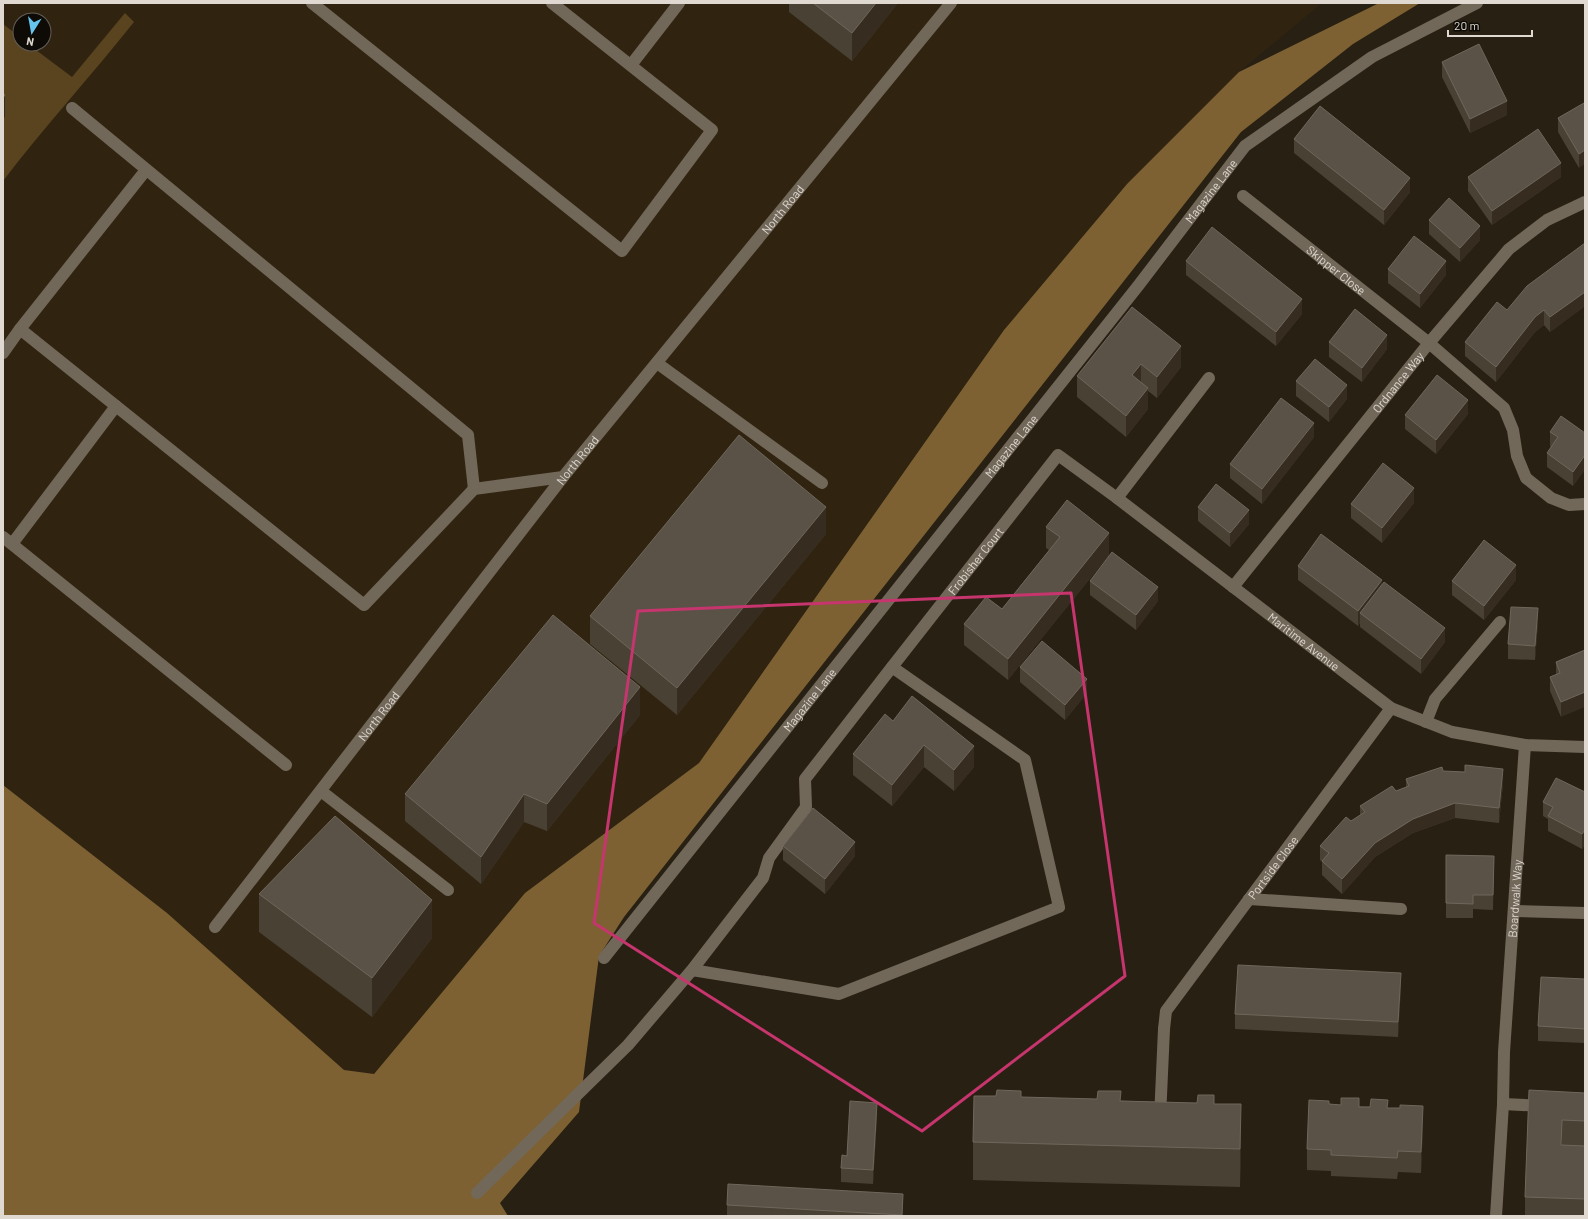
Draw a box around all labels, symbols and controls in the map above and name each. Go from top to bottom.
north arrow [12,12,52,52]
scale bar [1448,12,1532,38]
text: 20 m [1454,18,1480,32]
text: N [25,35,35,49]
street label: Magazine Lane [1182,156,1240,226]
street label: North Road [758,182,806,236]
street label: Skipper Close [1304,242,1369,297]
street label: Ordnance Way [1369,348,1427,415]
street label: Magazine Lane [982,412,1040,480]
street label: North Road [553,433,601,487]
street label: Frobisher Court [945,524,1006,597]
street label: Maritime Avenue [1266,610,1343,673]
street label: Magazine Lane [780,665,839,734]
street label: North Road [355,688,402,743]
street label: Portside Close [1245,833,1301,902]
street label: Boardwalk Way [1505,858,1524,938]

